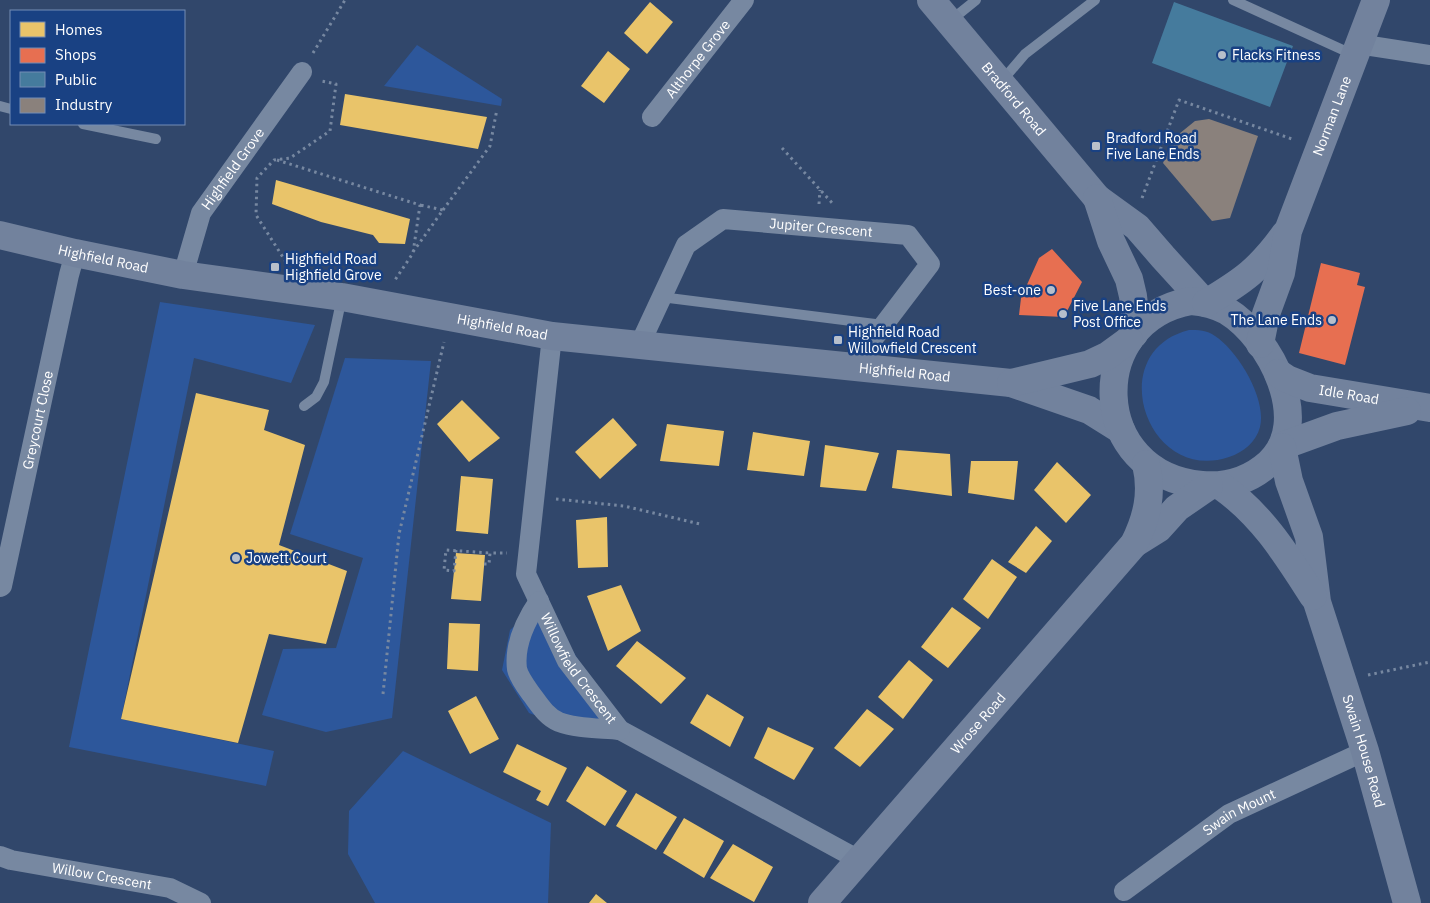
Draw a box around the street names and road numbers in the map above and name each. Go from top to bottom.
street label: Althorpe Grove [661,16,734,102]
street label: Bradford Road [978,58,1050,139]
street label: Norman Lane [1308,73,1355,158]
street label: Highfield Grove [197,124,268,213]
street label: Jupiter Crescent [769,214,873,241]
street label: Highfield Road [56,240,150,277]
street label: Highfield Road [456,310,549,344]
street label: Highfield Road [858,358,951,386]
street label: Greycourt Close [18,369,57,471]
street label: Idle Road [1318,381,1380,408]
street label: Willowfield Crescent [537,610,621,727]
street label: Wrose Road [947,689,1010,758]
street label: Swain House Road [1338,692,1389,809]
street label: Swain Mount [1199,785,1279,839]
street label: Willow Crescent [50,858,153,894]

